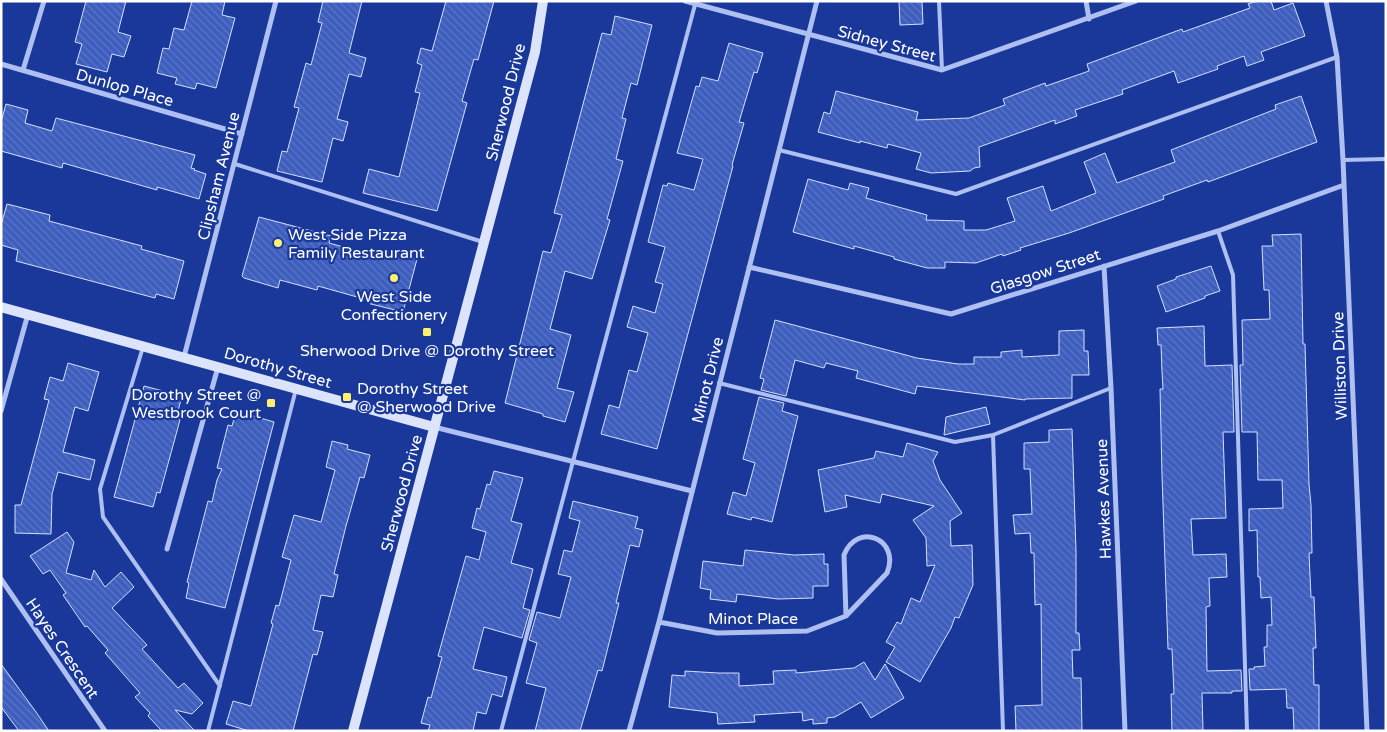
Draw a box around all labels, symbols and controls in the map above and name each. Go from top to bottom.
street label: Sidney Street [835,21,938,67]
street label: Sherwood Drive [482,41,530,163]
street label: Dunlop Place [74,64,176,111]
street label: Clipsham Avenue [193,110,245,243]
place label: West Side Pizza Family Restaurant [288,225,425,263]
marker: West Side Pizza Family Restaurant [272,237,284,249]
street label: Glasgow Street [988,245,1103,299]
marker: West Side Confectionery [388,272,400,284]
place label: West Side Confectionery [341,287,448,325]
street label: Williston Drive [1328,311,1352,421]
marker: Sherwood Drive @ Dorothy Street [421,326,433,338]
street label: Minot Drive [688,335,728,426]
place label: Sherwood Drive @ Dorothy Street [300,341,554,361]
street label: Dorothy Street [222,343,334,393]
place label: Dorothy Street @ Sherwood Drive [357,379,496,417]
place label: Dorothy Street @ Westbrook Court [131,385,261,423]
marker: Dorothy Street @ Sherwood Drive [341,391,353,403]
marker: Dorothy Street @ Westbrook Court [265,397,277,409]
street label: Sherwood Drive [377,433,427,554]
street label: Hawkes Avenue [1092,438,1116,559]
street label: Hayes Crescent [21,594,103,703]
street label: Minot Place [708,609,798,629]

